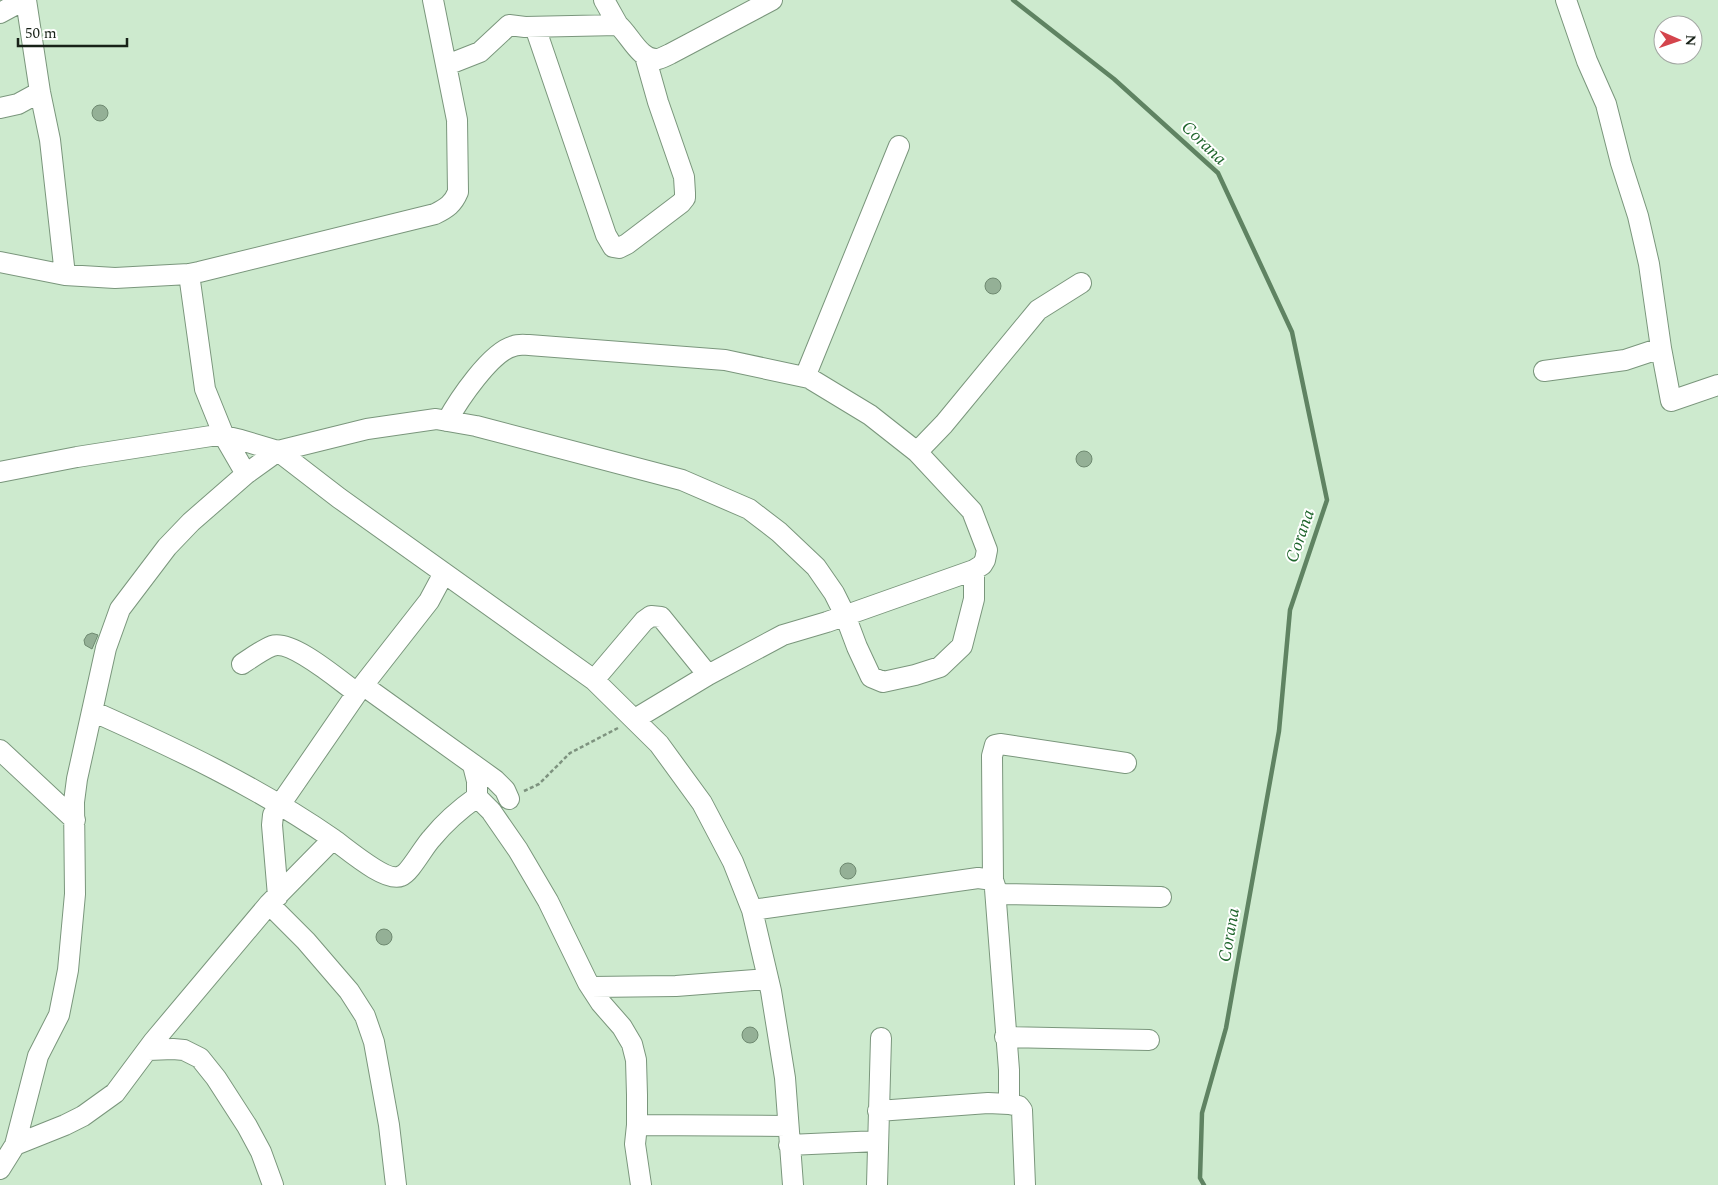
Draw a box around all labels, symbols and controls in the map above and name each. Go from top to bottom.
scale bar [18,15,126,47]
north arrow [1653,15,1703,65]
text: 50 m [25,22,57,45]
text: N [1680,34,1701,47]
water label: Corana [1175,114,1233,172]
water label: Corana [1278,506,1322,566]
water label: Corana [1211,906,1247,964]

